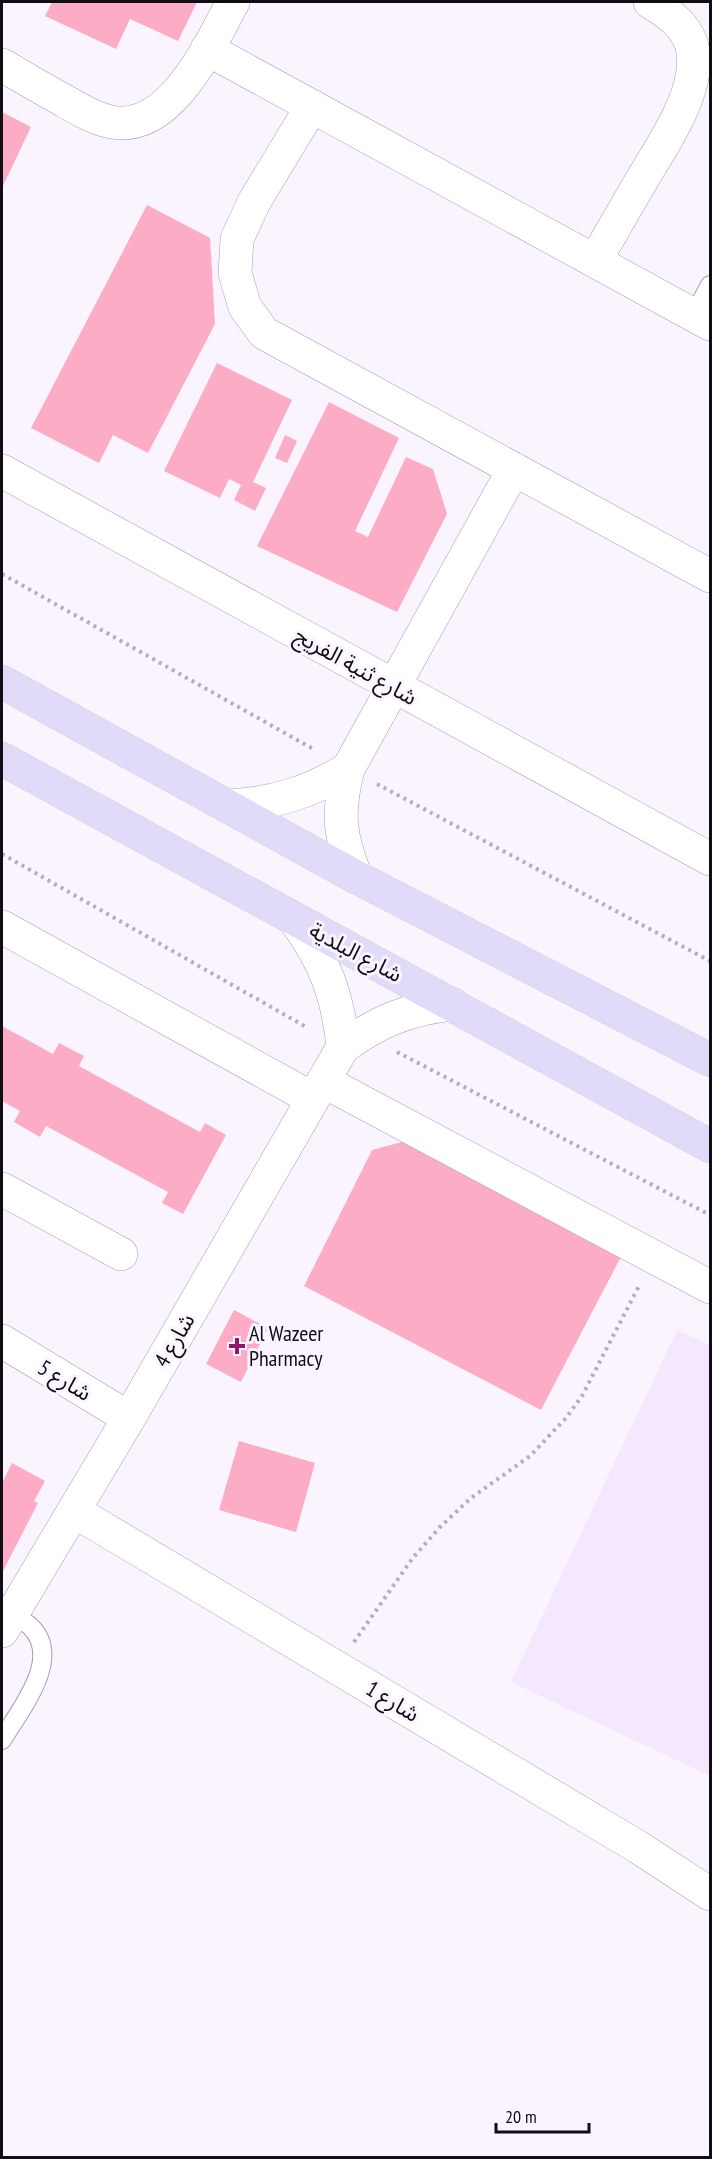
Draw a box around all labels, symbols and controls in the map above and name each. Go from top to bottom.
street label: شارع ثنية الفريج [288,621,422,714]
street label: شارع البلدية [303,916,407,991]
street label: شارع 4 [148,1308,203,1373]
place label: Al Wazeer Pharmacy [249,1319,323,1372]
marker: Al Wazeer Pharmacy [230,1339,244,1353]
street label: شارع 5 [32,1353,97,1409]
street label: شارع 1 [360,1674,425,1730]
scale bar [496,2096,589,2134]
text: 20 m [505,2105,537,2128]

